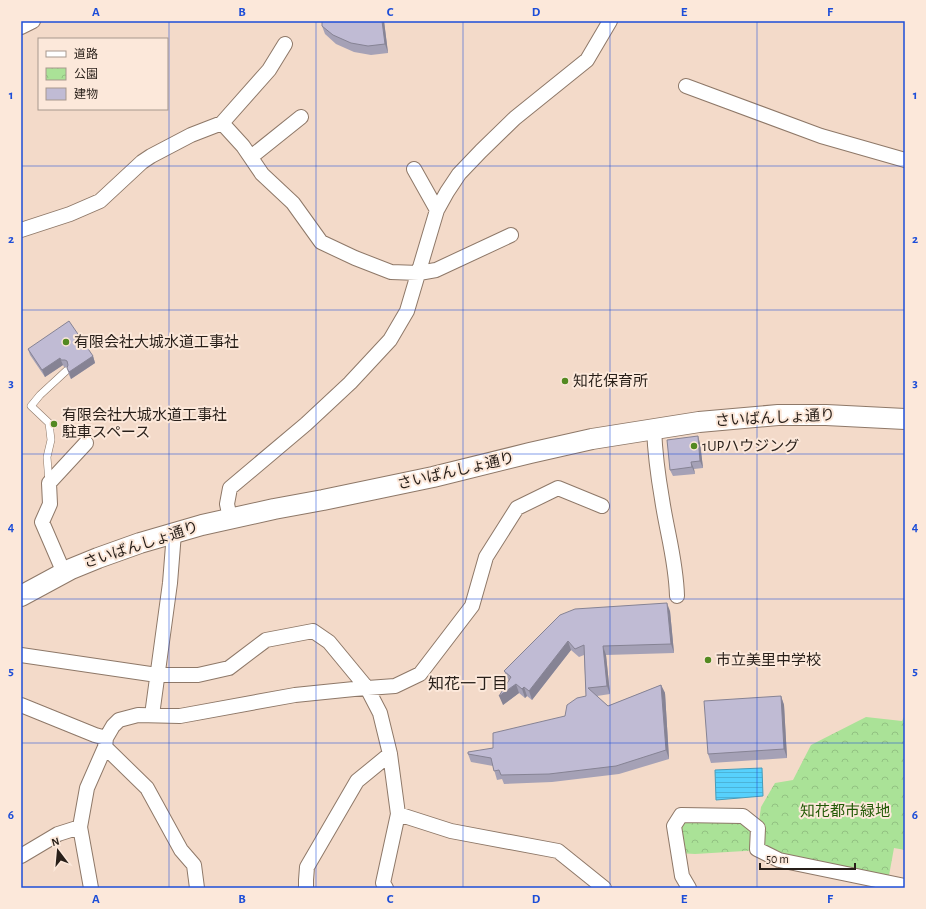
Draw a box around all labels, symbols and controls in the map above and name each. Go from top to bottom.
text: A [92,6,100,19]
text: B [238,6,246,19]
text: C [387,6,394,19]
text: D [532,6,541,19]
text: E [681,6,688,19]
text: F [827,6,834,19]
legend [38,38,168,110]
text: 道路 [74,47,98,60]
text: 公園 [74,68,98,80]
text: 建物 [74,87,98,100]
text: 1 [9,89,13,102]
text: 1 [913,89,917,102]
text: 2 [8,233,14,246]
text: 2 [912,233,918,246]
place label: 有限会社大城水道工事社 [74,334,239,350]
marker: 有限会社大城水道工事社 [61,337,71,347]
place label: 知花保育所 [573,373,648,389]
marker: 知花保育所 [560,376,570,386]
text: 3 [8,377,14,390]
text: 3 [912,377,918,390]
street label: さいばんしょ通り [715,406,835,429]
place label: 有限会社大城水道工事社 駐車スペース [62,407,227,440]
marker: 有限会社大城水道工事社 駐車スペース [49,419,59,429]
place label: 1UPハウジング [702,438,799,454]
marker: 1UPハウジング [689,441,699,451]
street label: さいばんしょ通り [396,449,516,492]
street label: さいばんしょ通り [81,518,200,571]
text: 4 [8,521,15,534]
text: 4 [912,521,919,534]
place label: 市立美里中学校 [716,652,821,668]
marker: 市立美里中学校 [703,655,713,665]
text: 5 [8,665,14,678]
text: 5 [912,665,918,678]
district label: 知花一丁目 [428,675,508,692]
park label: 知花都市緑地 [800,803,890,819]
text: 6 [8,809,14,822]
text: 6 [912,809,918,822]
north arrow [38,831,78,871]
text: N [50,836,61,848]
scale bar [760,845,855,871]
text: 50 m [766,853,789,865]
text: A [92,893,100,906]
text: B [238,893,246,906]
text: C [387,893,394,906]
text: D [532,893,541,906]
text: E [681,893,688,906]
text: F [827,893,834,906]

